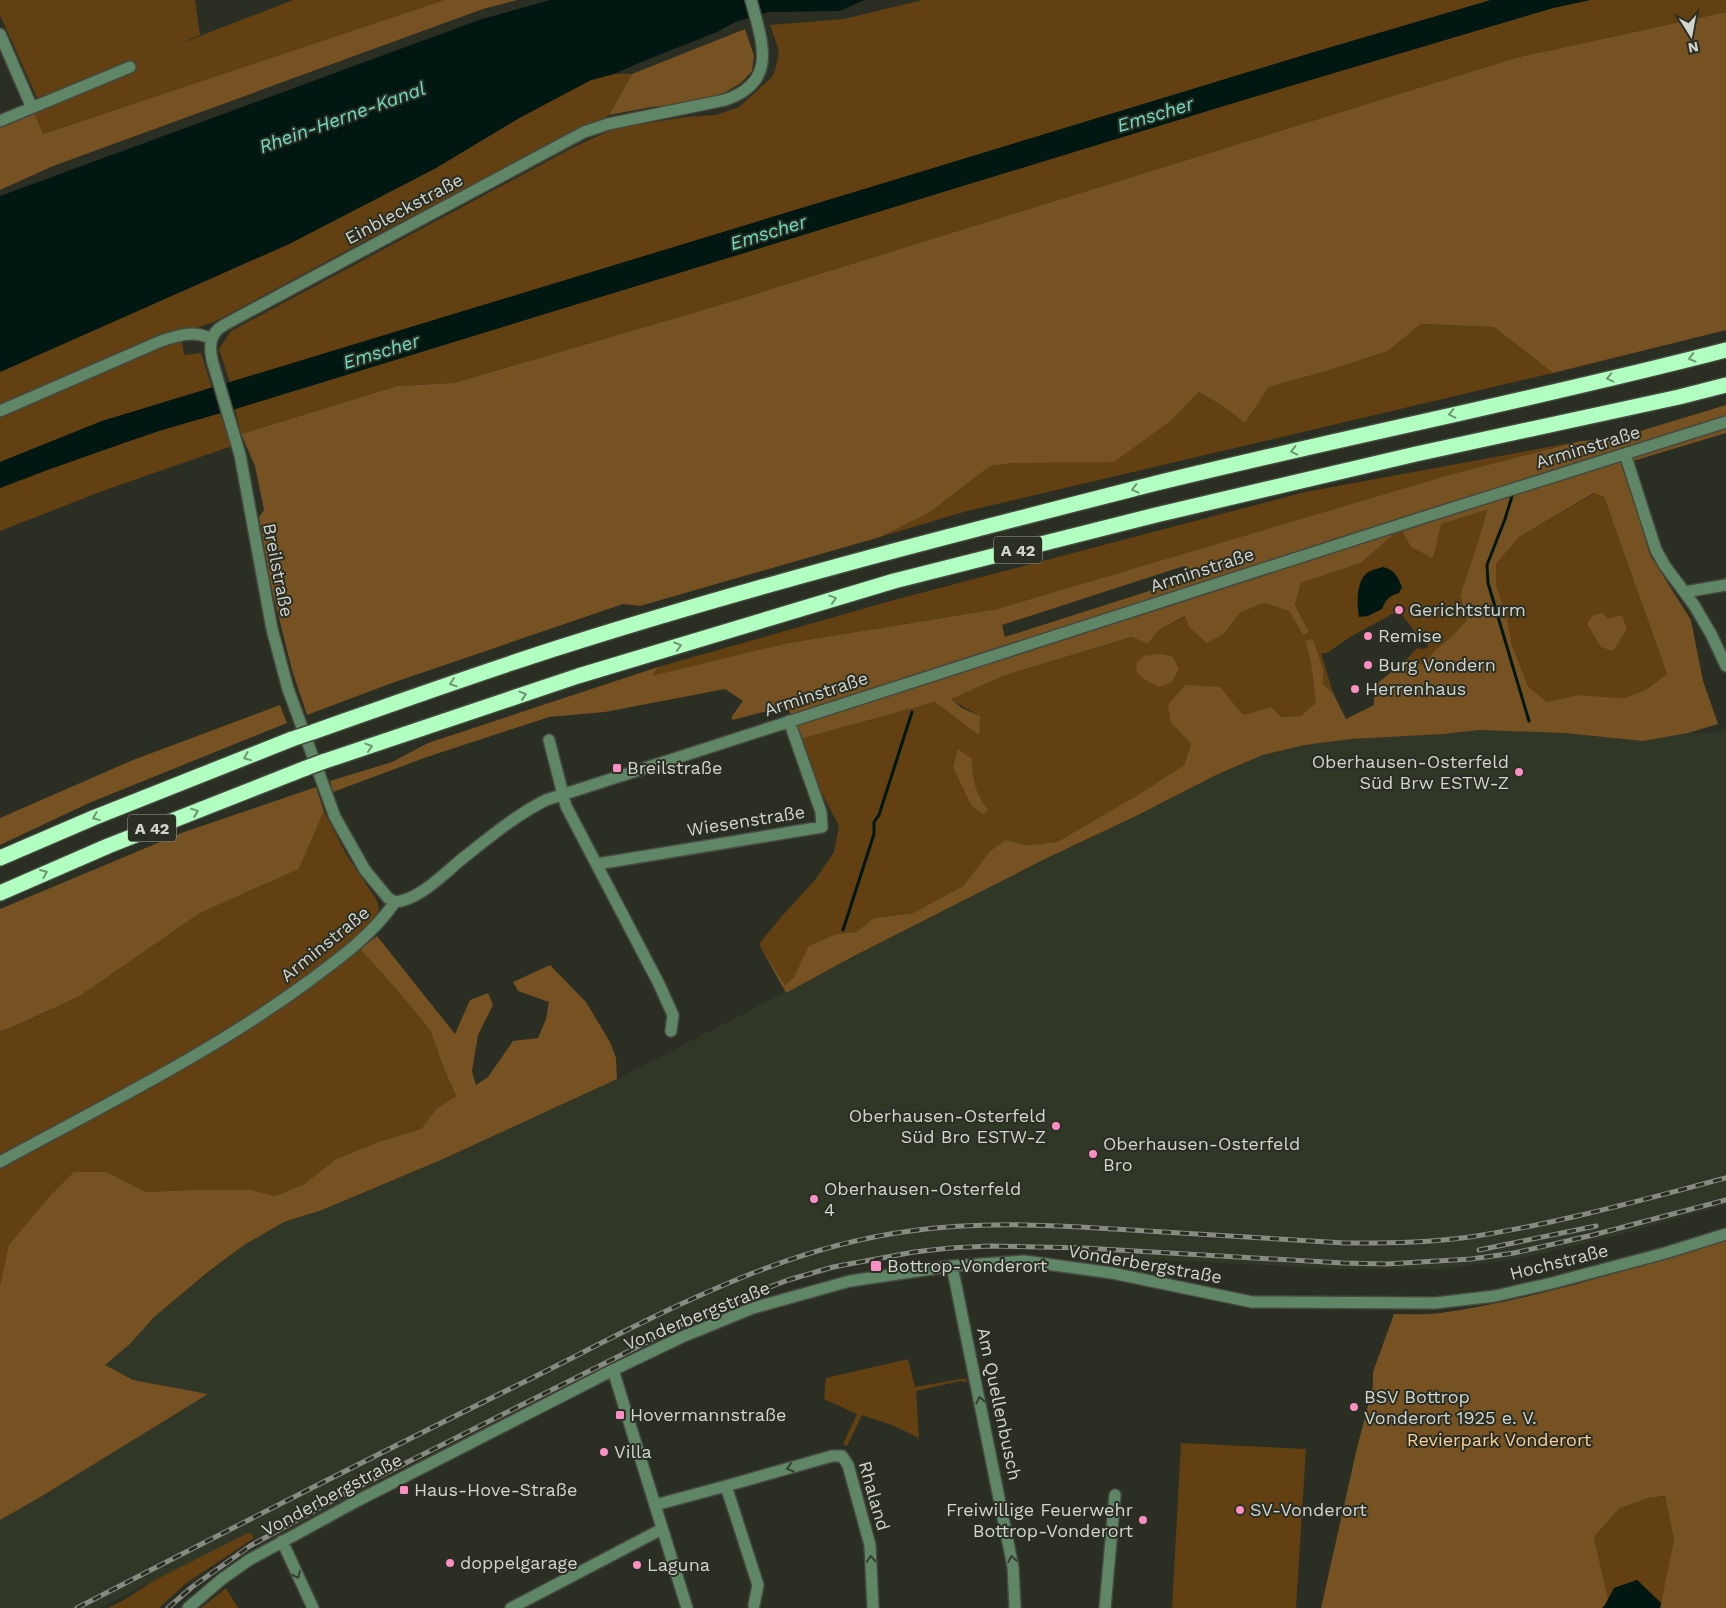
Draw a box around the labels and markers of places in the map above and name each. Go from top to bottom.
place label: Gerichtsturm [1409,599,1526,620]
marker: Gerichtsturm [1393,604,1405,616]
place label: Remise [1378,625,1442,646]
marker: Remise [1362,630,1374,642]
place label: Burg Vondern [1378,654,1496,675]
marker: Burg Vondern [1362,659,1374,671]
place label: Herrenhaus [1365,678,1466,699]
marker: Herrenhaus [1349,683,1361,695]
place label: Oberhausen-Osterfeld Süd Brw ESTW-Z [1312,751,1509,793]
place label: Breilstraße [627,757,722,778]
marker: Breilstraße [611,762,623,774]
marker: Oberhausen-Osterfeld Süd Brw ESTW-Z [1513,766,1525,778]
place label: Oberhausen-Osterfeld Süd Bro ESTW-Z [849,1105,1046,1147]
marker: Oberhausen-Osterfeld Süd Bro ESTW-Z [1050,1120,1062,1132]
place label: Oberhausen-Osterfeld Bro [1103,1133,1300,1175]
marker: Oberhausen-Osterfeld Bro [1087,1148,1099,1160]
place label: Oberhausen-Osterfeld 4 [824,1178,1021,1220]
marker: Oberhausen-Osterfeld 4 [808,1193,820,1205]
place label: Bottrop-Vonderort [887,1255,1048,1276]
marker: Bottrop-Vonderort [869,1259,883,1273]
place label: BSV Bottrop Vonderort 1925 e. V. [1364,1386,1537,1428]
marker: BSV Bottrop Vonderort 1925 e. V. [1348,1401,1360,1413]
place label: Hovermannstraße [630,1404,786,1425]
marker: Hovermannstraße [614,1409,626,1421]
place label: Villa [614,1441,652,1462]
marker: Villa [598,1446,610,1458]
place label: Haus-Hove-Straße [414,1479,577,1500]
marker: Haus-Hove-Straße [398,1484,410,1496]
place label: Freiwillige Feuerwehr Bottrop-Vonderort [946,1499,1133,1541]
place label: SV-Vonderort [1250,1499,1367,1520]
marker: SV-Vonderort [1234,1504,1246,1516]
marker: Freiwillige Feuerwehr Bottrop-Vonderort [1137,1514,1149,1526]
place label: doppelgarage [460,1552,578,1573]
place label: Laguna [647,1554,710,1575]
marker: doppelgarage [444,1557,456,1569]
marker: Laguna [631,1559,643,1571]

